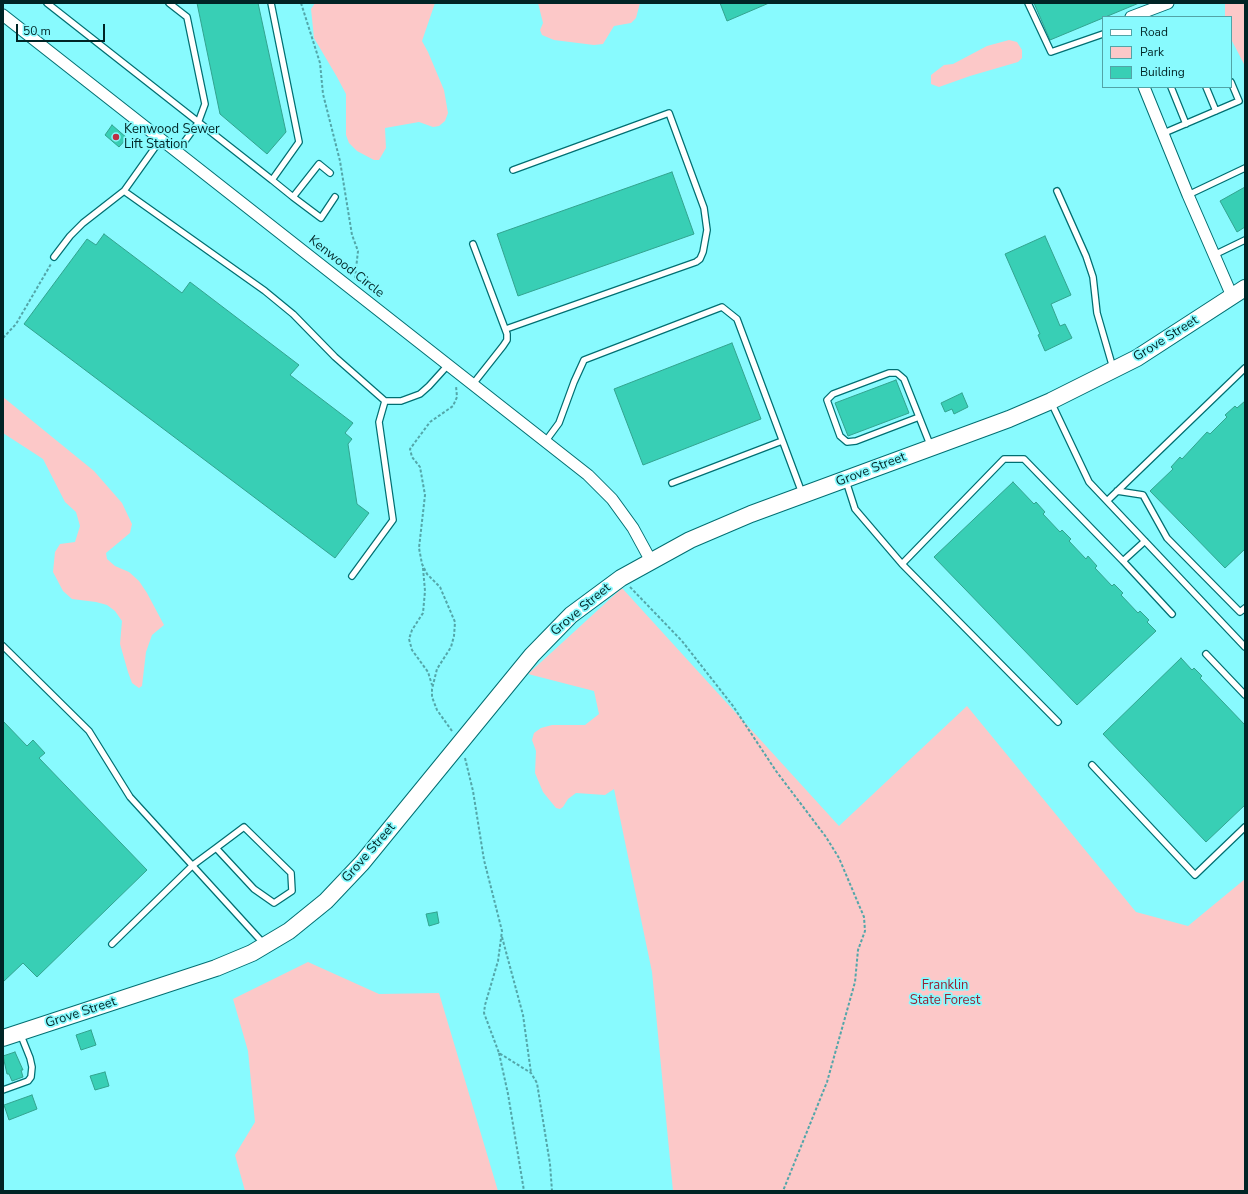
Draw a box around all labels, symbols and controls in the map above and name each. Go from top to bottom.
scale bar [18,16,107,42]
legend [1102,16,1232,88]
text: 50 m [23,23,51,39]
text: Road [1140,24,1168,40]
text: Park [1140,44,1164,60]
text: Building [1140,64,1185,80]
place label: Kenwood Sewer Lift Station [124,122,220,153]
marker: Kenwood Sewer Lift Station [111,132,121,142]
street label: Kenwood Circle [305,233,387,301]
street label: Grove Street [1131,313,1201,365]
street label: Grove Street [834,450,908,490]
street label: Grove Street [548,580,614,640]
street label: Grove Street [339,820,399,886]
park label: Franklin State Forest [910,978,980,1009]
street label: Grove Street [44,994,118,1032]

